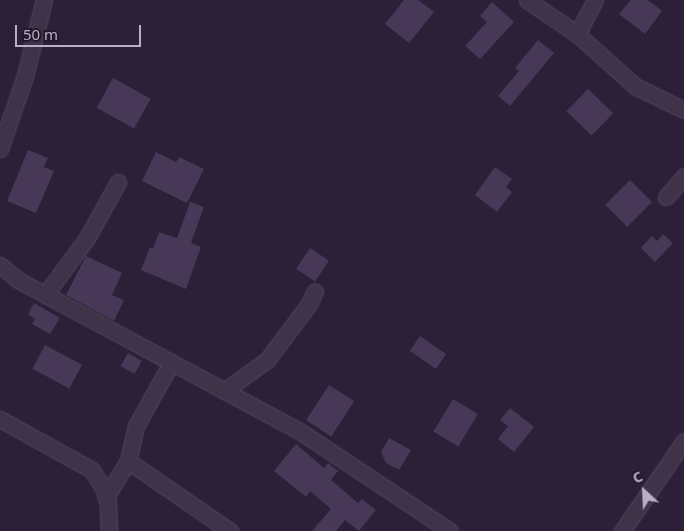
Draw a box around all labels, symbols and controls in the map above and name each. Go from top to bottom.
scale bar [18,15,144,47]
text: 50 m [23,24,58,44]
north arrow [619,466,669,516]
text: С [629,466,646,487]

